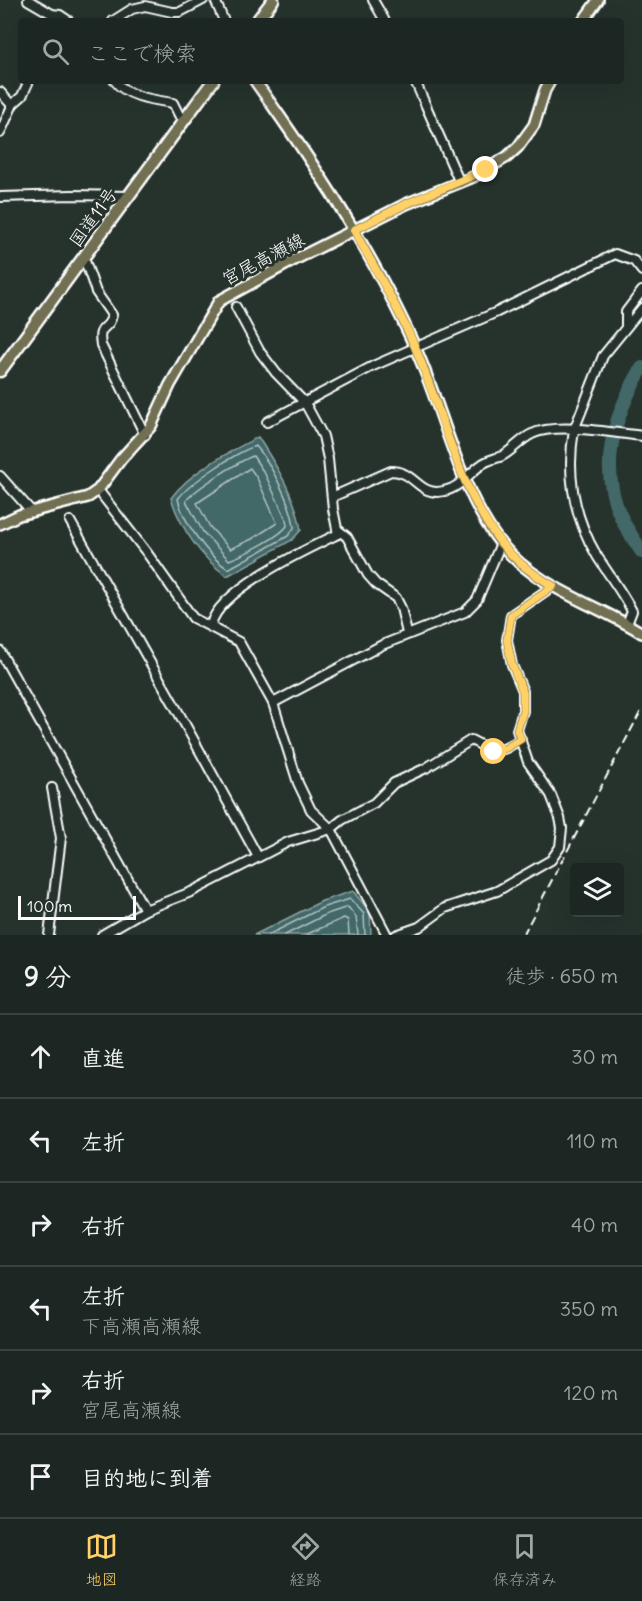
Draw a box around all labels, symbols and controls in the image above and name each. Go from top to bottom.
search box [18,18,624,84]
icon: search [39,35,72,68]
text: ここで検索 [87,39,197,67]
route end [472,156,498,182]
street label: 国道11号 [64,183,122,251]
street label: 宮尾高瀬線 [218,228,308,290]
route start [480,738,506,764]
map controls [570,863,624,917]
button: layers [570,863,624,917]
scale bar [18,893,136,920]
text: 100 m [27,896,72,916]
text: 9 分 [24,960,71,993]
text: 徒歩 · 650 m [506,963,618,988]
icon: ahead [24,1040,57,1073]
text: 直進 [81,1044,125,1072]
text: 30 m [571,1044,618,1069]
icon: left [24,1124,57,1157]
text: 左折 [81,1128,125,1156]
text: 110 m [567,1128,618,1153]
icon: right [24,1208,57,1241]
text: 右折 [81,1212,125,1240]
text: 40 m [571,1212,618,1237]
text: 左折 [81,1282,125,1310]
icon: left [24,1292,57,1325]
text: 350 m [560,1296,618,1321]
text: 下高瀬高瀬線 [81,1313,201,1338]
text: 右折 [81,1366,125,1394]
icon: right [24,1376,57,1409]
text: 120 m [564,1380,618,1405]
text: 宮尾高瀬線 [81,1397,181,1422]
icon: arrive [24,1460,57,1493]
text: 目的地に到着 [81,1464,213,1492]
tab: 地図 [85,1530,118,1590]
tab: 経路 [289,1530,322,1590]
tab: 保存済み [493,1530,557,1590]

